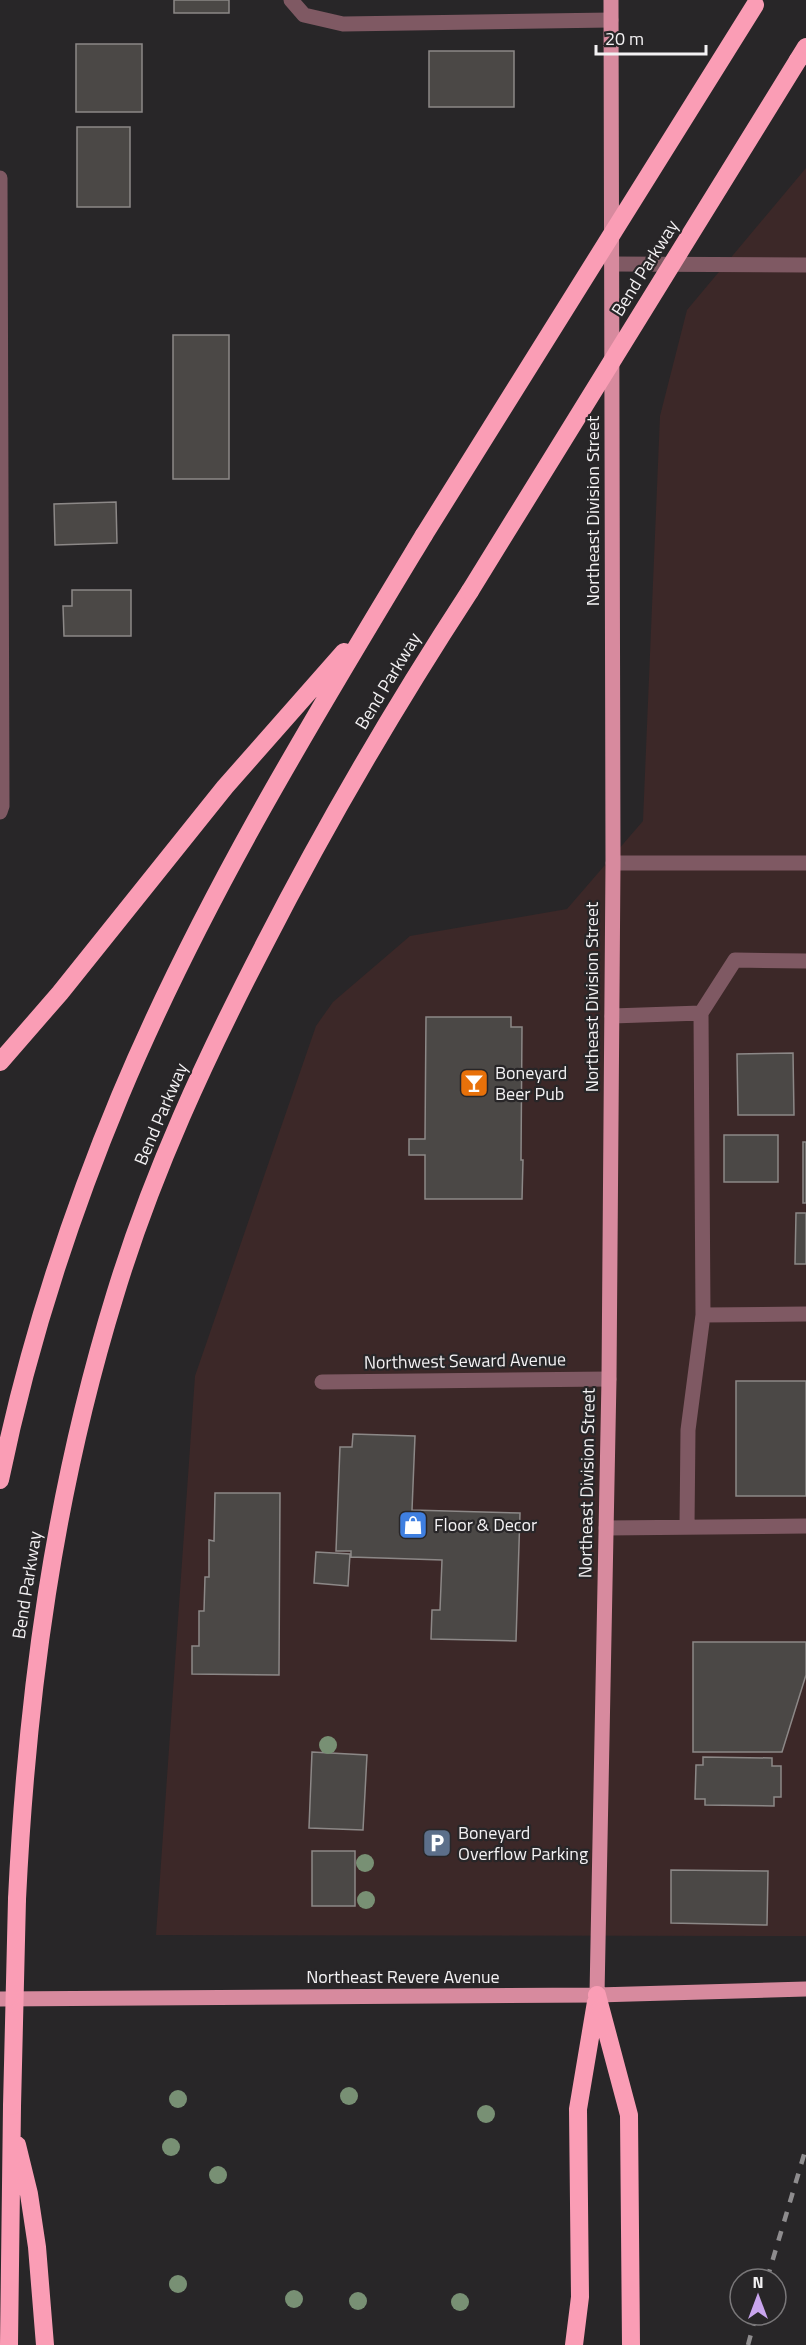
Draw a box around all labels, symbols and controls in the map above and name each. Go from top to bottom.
scale bar [596,18,706,56]
text: 20 m [605,25,644,52]
street label: Bend Parkway [604,214,685,321]
street label: Northeast Division Street [579,415,606,606]
street label: Bend Parkway [348,627,427,734]
street label: Northeast Division Street [578,901,605,1092]
street label: Bend Parkway [127,1058,194,1169]
place label: Boneyard Beer Pub [495,1059,567,1107]
bar icon: Boneyard Beer Pub [458,1067,490,1099]
street label: Northwest Seward Avenue [364,1345,566,1376]
street label: Northeast Division Street [571,1387,602,1578]
shop icon: Floor & Decor [397,1509,429,1541]
place label: Floor & Decor [434,1511,537,1538]
street label: Bend Parkway [5,1529,48,1641]
place label: Boneyard Overflow Parking [458,1819,588,1867]
parking icon: Boneyard Overflow Parking [421,1827,453,1859]
street label: Northeast Revere Avenue [306,1963,500,1990]
north arrow [728,2267,788,2327]
text: N [752,2270,764,2294]

